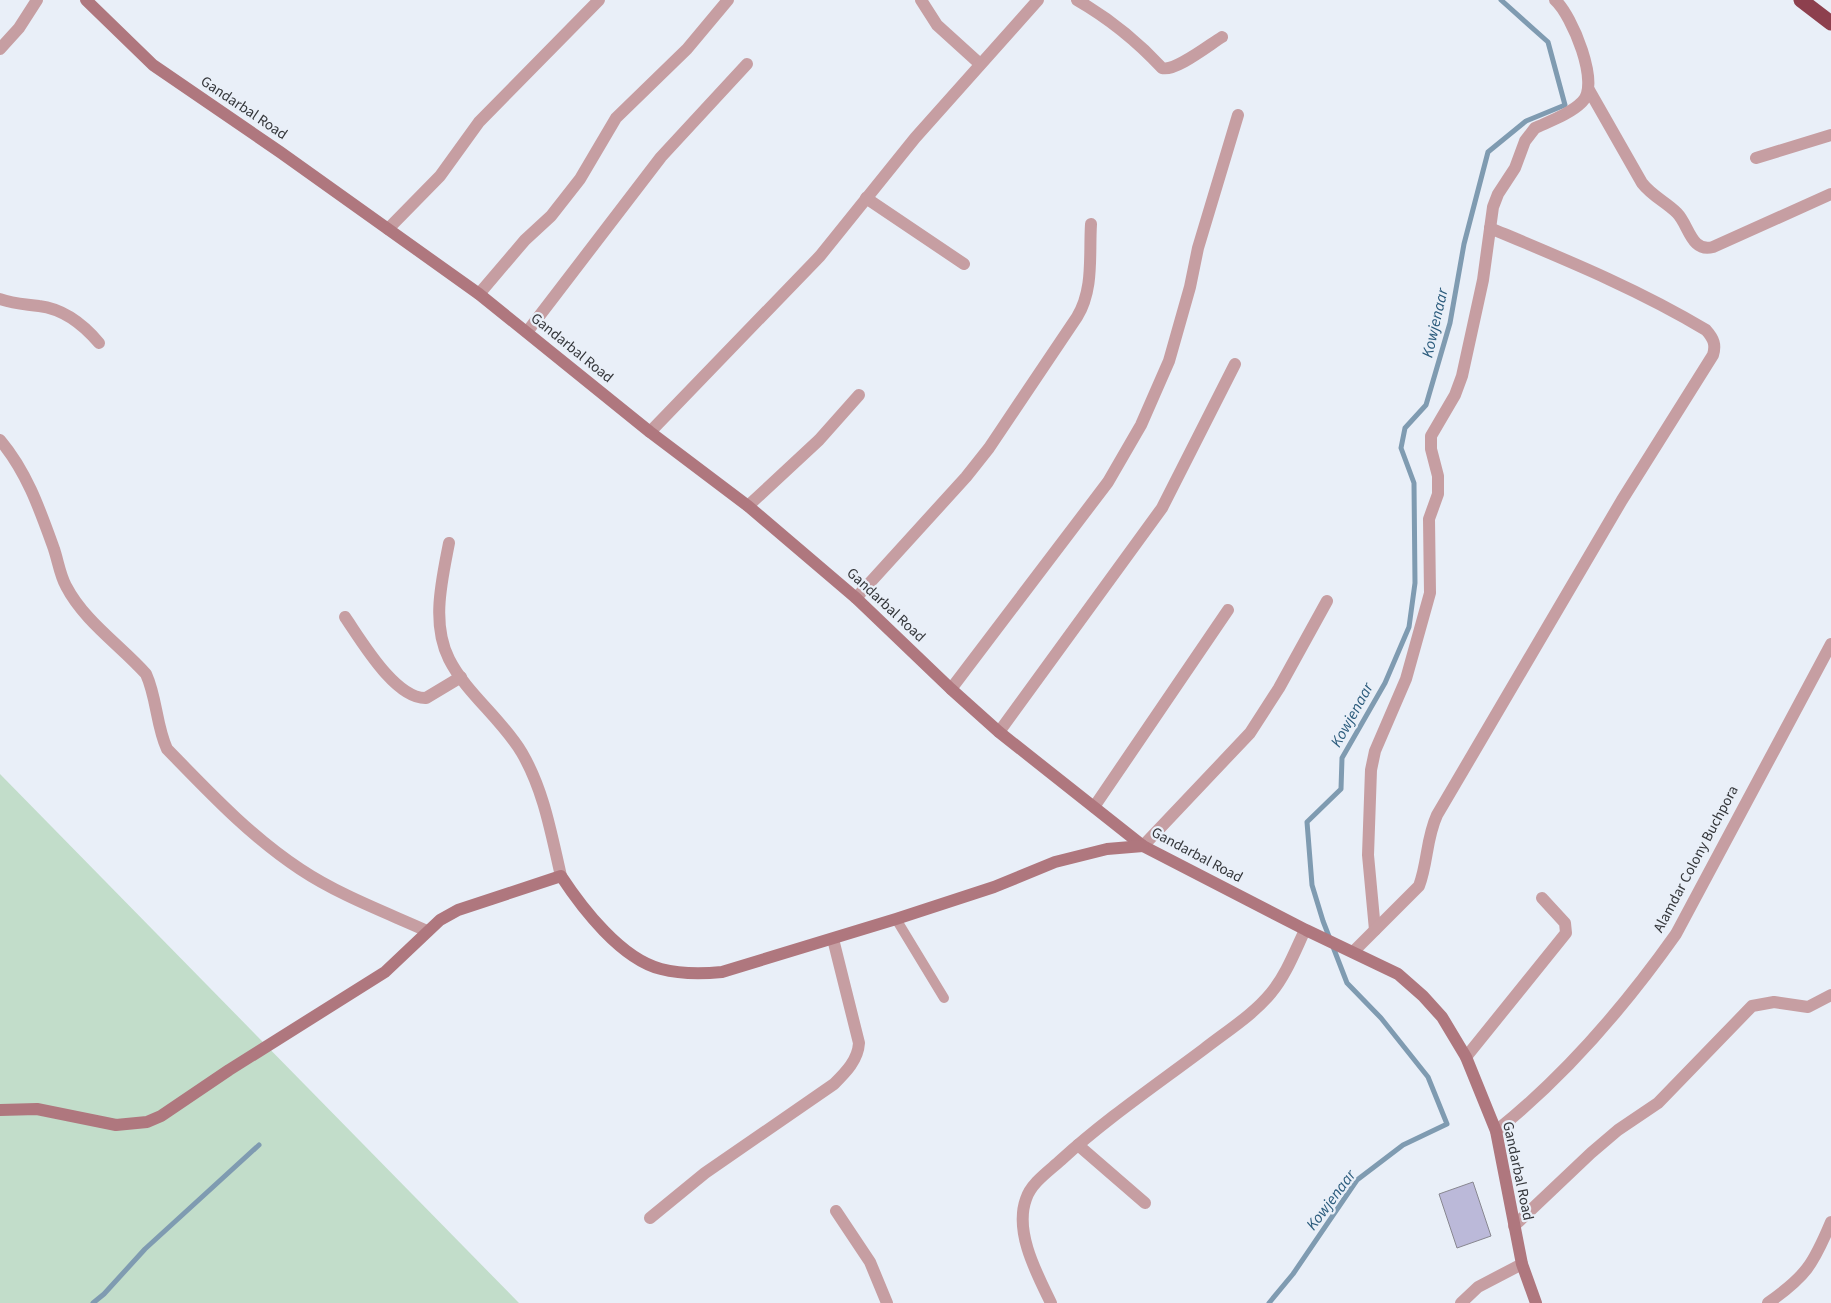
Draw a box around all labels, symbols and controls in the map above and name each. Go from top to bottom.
street label: Gandarbal Road [196,71,292,145]
water label: Kowjenaar [1416,285,1454,360]
street label: Gandarbal Road [526,308,618,388]
street label: Gandarbal Road [842,563,930,647]
water label: Kowjenaar [1325,677,1379,751]
street label: Alamdar Colony Buchpora [1648,782,1744,936]
street label: Gandarbal Road [1148,822,1246,888]
street label: Gandarbal Road [1497,1120,1539,1222]
water label: Kowjenaar [1301,1164,1362,1235]

